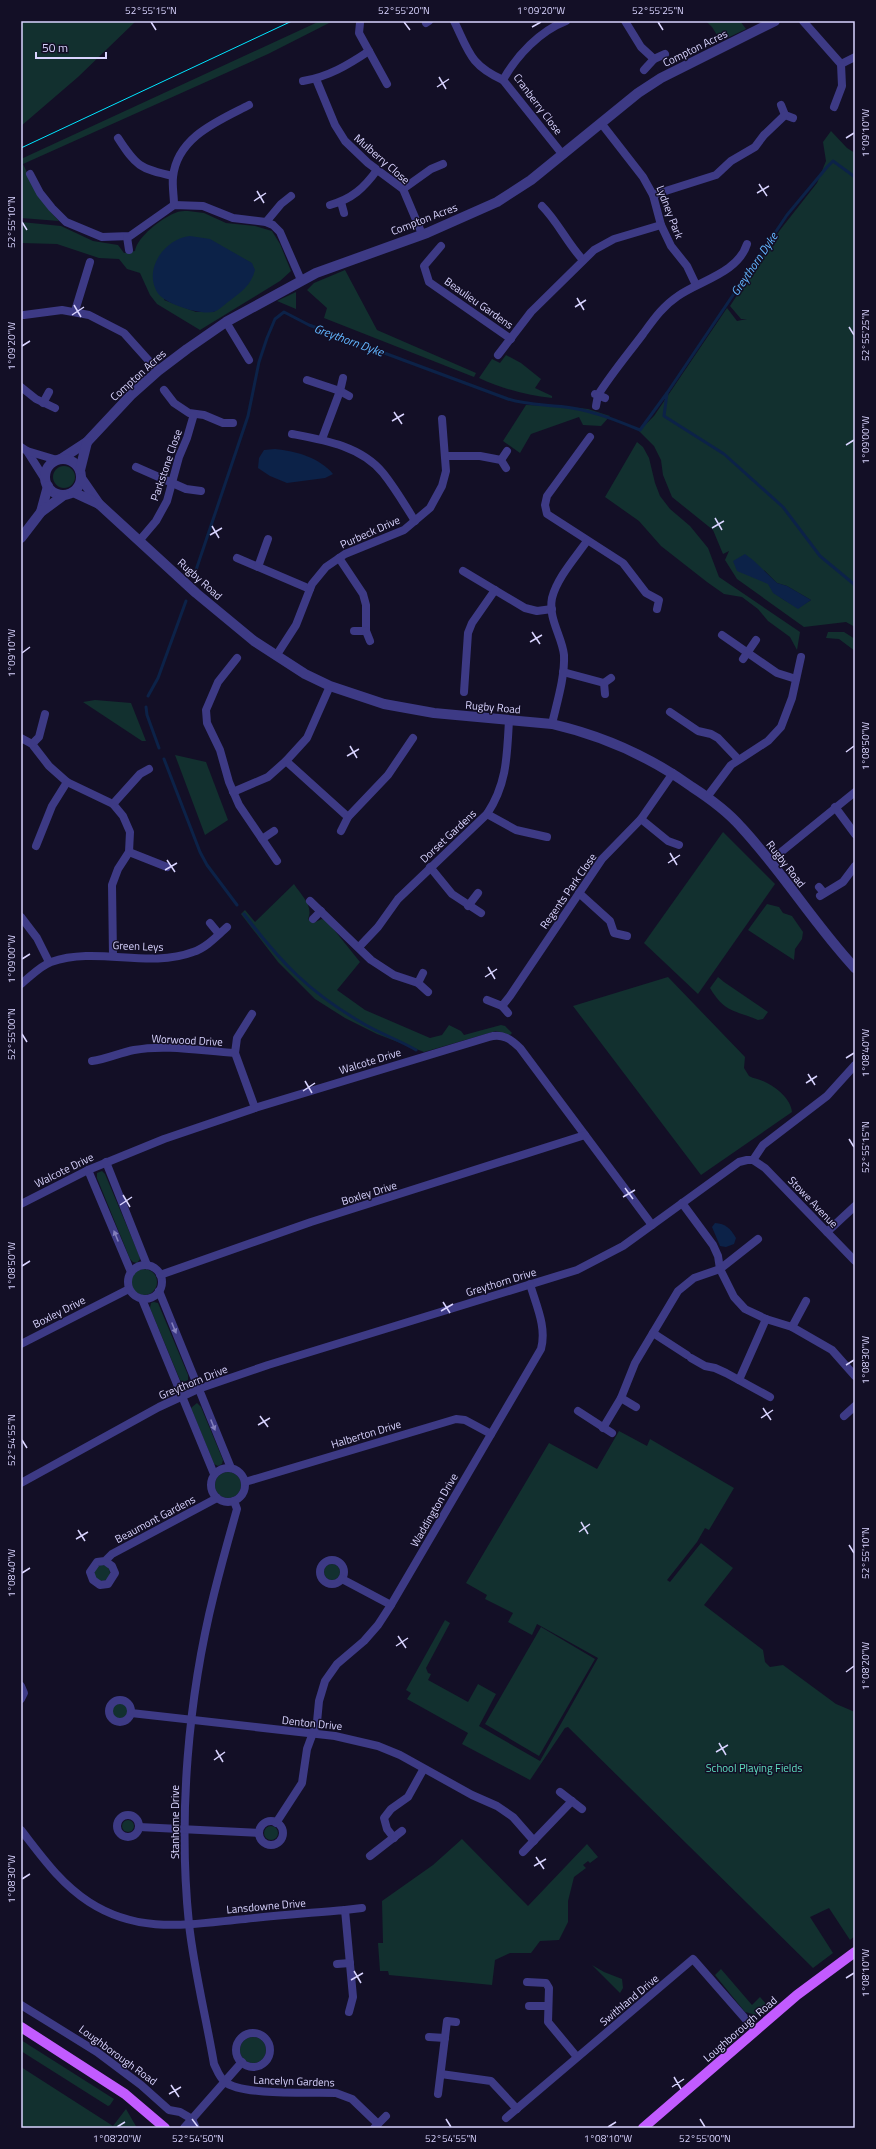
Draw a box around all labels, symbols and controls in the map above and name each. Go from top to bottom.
text: 52°55'15"N [125,3,177,18]
text: 52°55'20"N [378,3,430,18]
text: 1°09'20"W [517,3,565,18]
text: 52°55'25"N [632,3,684,18]
street label: Compton Acres [660,25,730,71]
scale bar [36,34,106,60]
text: 50 m [42,38,68,57]
street label: Cranberry Close [510,70,567,138]
text: 1°09'10"W [858,109,873,157]
street label: Mulberry Close [351,130,414,188]
street label: Lydney Park [653,183,688,242]
text: 52°55'10"N [4,196,19,248]
street label: Compton Acres [388,199,460,239]
water label: Greythorn Dyke [726,227,783,300]
street label: Beaulieu Gardens [441,273,517,333]
text: 52°55'25"N [858,309,873,361]
water label: Greythorn Dyke [311,319,388,362]
text: 1°09'20"W [4,322,19,370]
street label: Compton Acres [107,346,169,404]
text: 1°09'00"W [858,416,873,464]
street label: Parkstone Close [146,427,186,503]
street label: Purbeck Drive [337,511,403,552]
street label: Rugby Road [174,554,226,604]
text: 1°09'10"W [4,629,19,677]
street label: Rugby Road [465,697,522,717]
text: 1°08'50"W [858,722,873,770]
street label: Dorset Gardens [416,806,480,866]
street label: Rugby Road [763,837,809,891]
street label: Regents Park Close [536,850,600,932]
text: 1°09'00"W [4,935,19,983]
street label: Green Leys [112,937,164,955]
text: 52°55'00"N [4,1008,19,1060]
text: 1°08'40"W [858,1029,873,1077]
street label: Worwood Drive [151,1030,223,1050]
street label: Walcote Drive [337,1044,403,1078]
text: 52°55'15"N [858,1121,873,1173]
street label: Walcote Drive [32,1149,97,1191]
street label: Stowe Avenue [784,1173,842,1232]
street label: Boxley Drive [339,1177,399,1209]
one-way arrow [112,1230,118,1242]
text: 1°08'50"W [4,1242,19,1290]
street label: Greythorn Drive [464,1264,539,1300]
street label: Boxley Drive [30,1292,89,1332]
one-way arrow [171,1322,177,1334]
text: 1°08'30"W [858,1336,873,1384]
street label: Greythorn Drive [156,1361,230,1403]
text: 52°54'55"N [4,1414,19,1466]
street label: Halberton Drive [329,1416,404,1452]
one-way arrow [211,1419,217,1431]
street label: Waddington Drive [406,1470,462,1550]
street label: Beaumont Gardens [112,1491,198,1547]
text: 52°55'10"N [858,1527,873,1579]
text: 1°08'40"W [4,1549,19,1597]
text: 1°08'20"W [858,1642,873,1690]
street label: Denton Drive [281,1712,343,1734]
park label: School Playing Fields [706,1760,802,1776]
street label: Stanhome Drive [167,1785,183,1859]
text: 1°08'30"W [4,1855,19,1903]
street label: Lansdowne Drive [226,1895,307,1917]
text: 1°08'10"W [858,1949,873,1997]
street label: Swithland Drive [596,1970,662,2029]
street label: Loughborough Road [700,1992,781,2066]
street label: Loughborough Road [76,2021,161,2089]
street label: Lancelyn Gardens [253,2072,335,2090]
text: 1°08'20"W [93,2131,141,2146]
text: 52°54'50"N [172,2131,224,2146]
text: 52°54'55"N [425,2131,477,2146]
text: 1°08'10"W [584,2131,632,2146]
text: 52°55'00"N [679,2131,731,2146]

